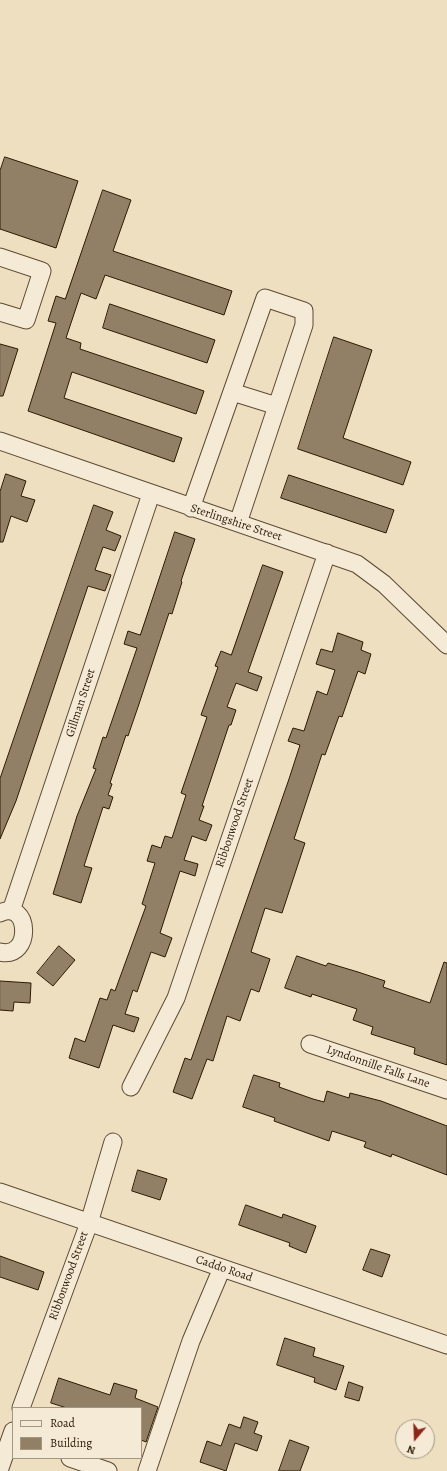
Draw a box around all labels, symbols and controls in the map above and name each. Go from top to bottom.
street label: Sterlingshire Street [188,501,284,545]
street label: Gillman Street [63,667,99,739]
street label: Ribbonwood Street [213,776,257,870]
street label: Lyndonnille Falls Lane [324,1043,432,1091]
street label: Ribbonwood Street [46,1230,92,1322]
street label: Caddo Road [194,1253,254,1285]
legend [12,1407,142,1459]
text: Road [50,1415,75,1431]
north arrow [395,1419,435,1459]
text: Building [50,1435,92,1451]
text: N [405,1441,417,1458]

